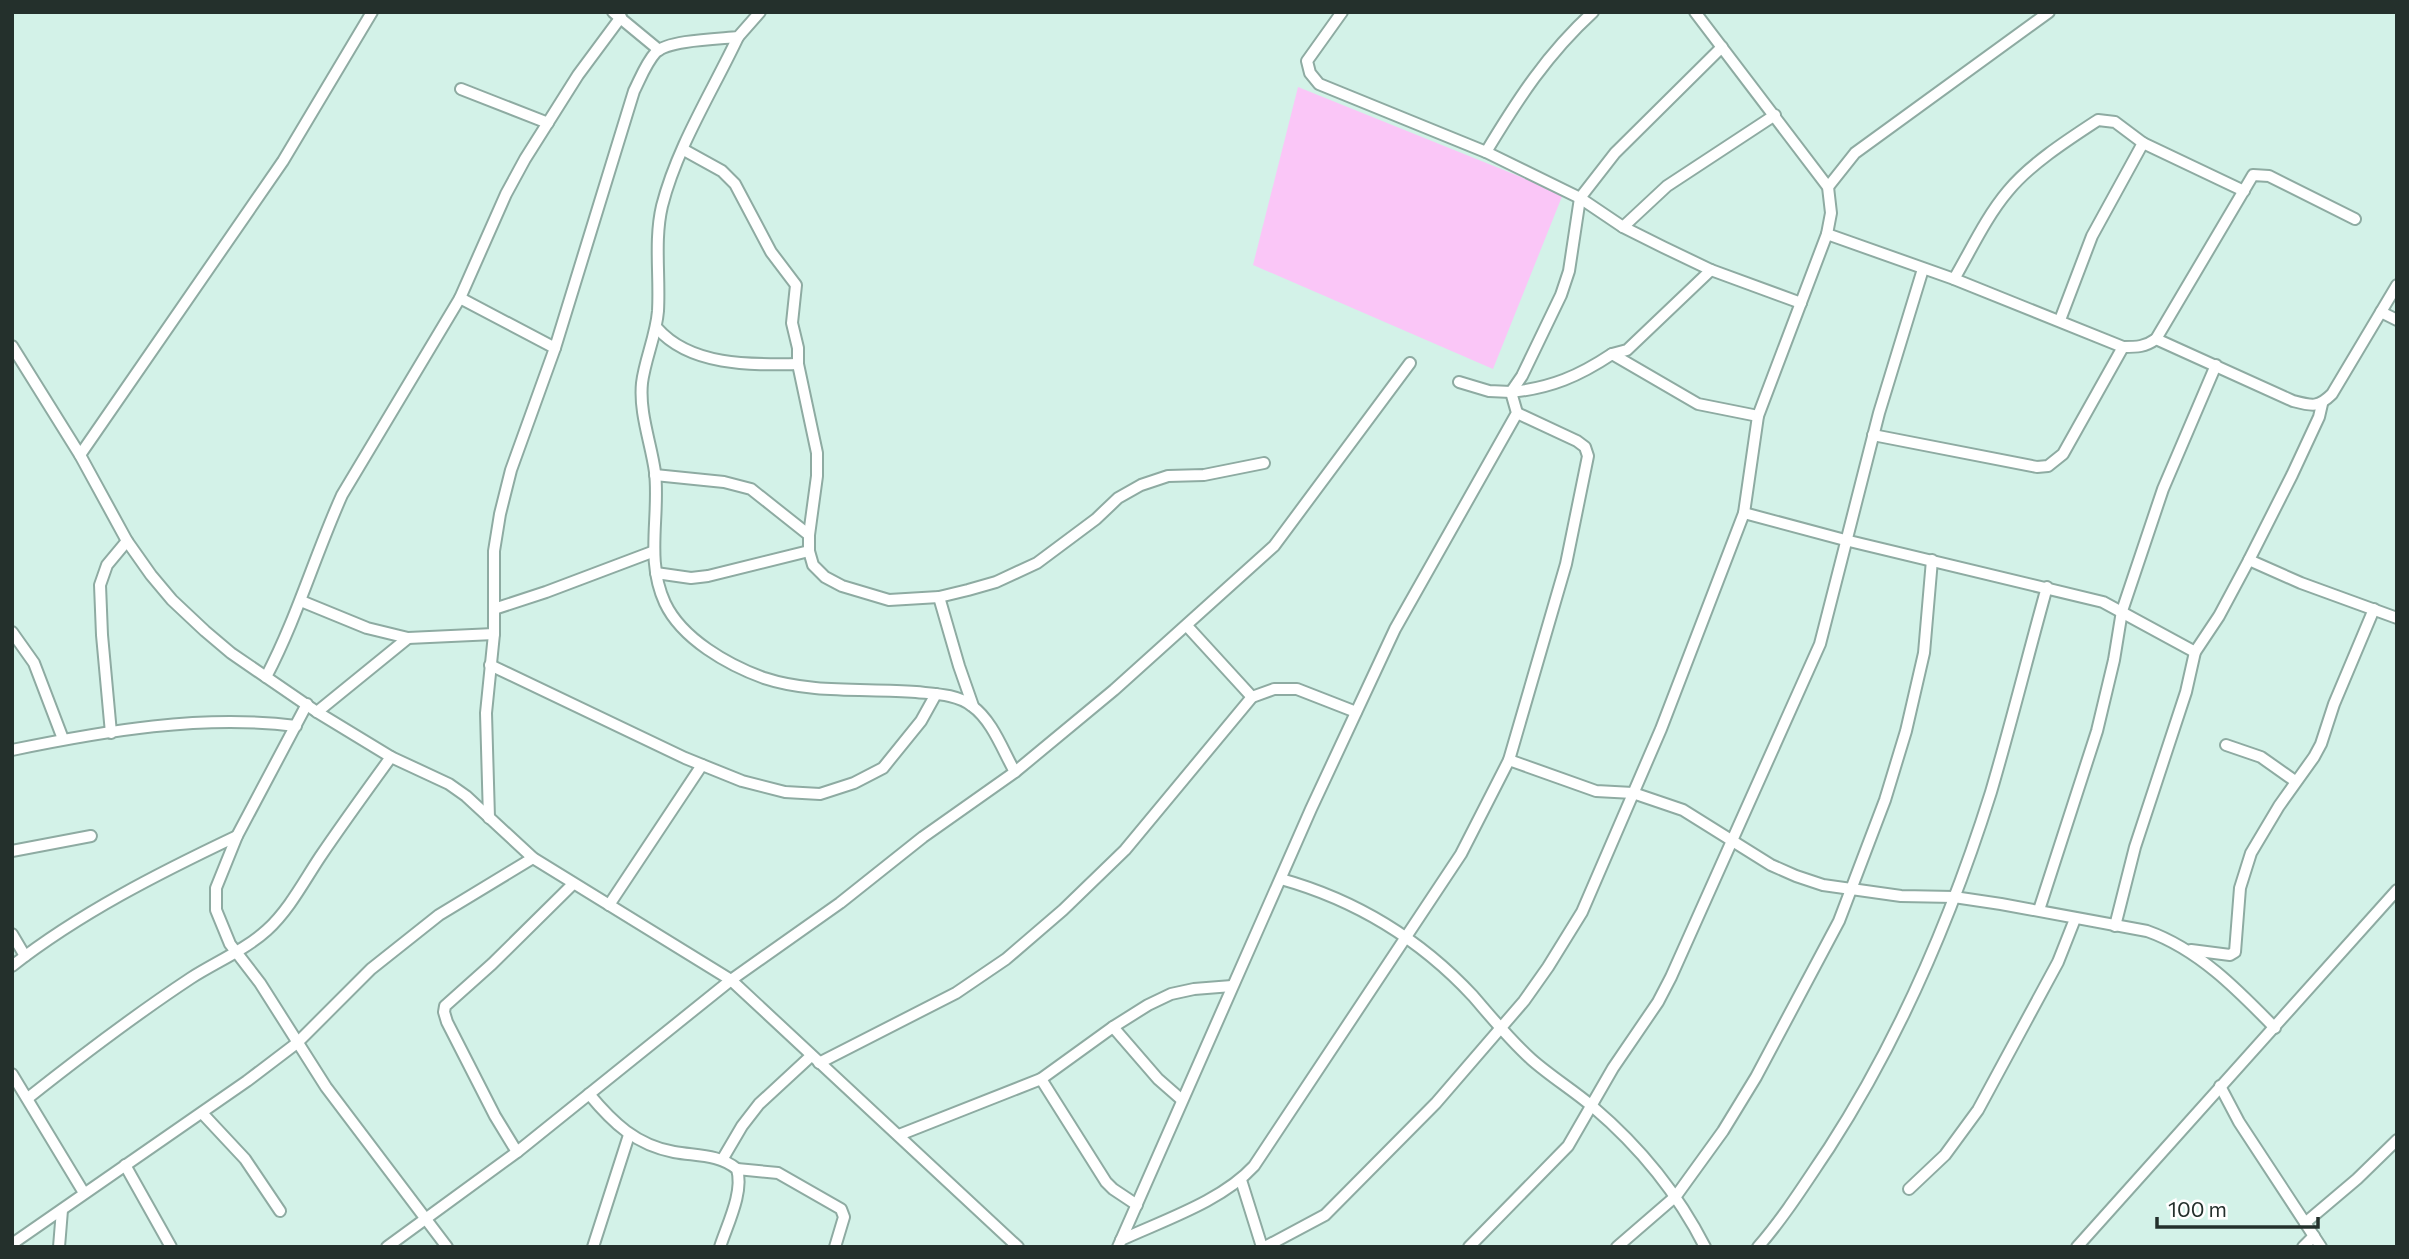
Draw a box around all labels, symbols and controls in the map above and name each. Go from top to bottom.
scale bar [2157,1186,2318,1230]
text: 100 m [2168,1196,2227,1221]

